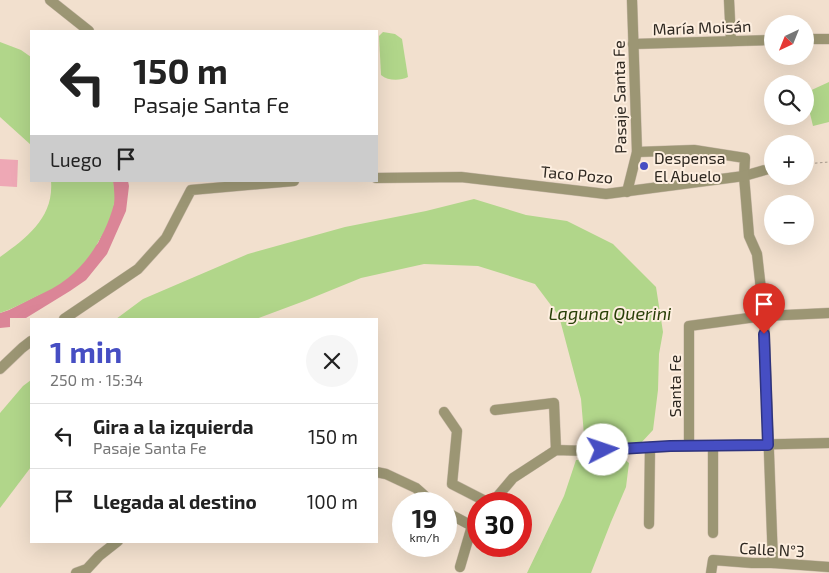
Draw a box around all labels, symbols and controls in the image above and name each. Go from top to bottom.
north arrow [764,15,814,65]
map controls [764,15,814,245]
street label: María Moisán [652,16,752,38]
street label: Pasaje Santa Fe [609,40,630,154]
text: 150 m [133,49,228,91]
icon: left [50,50,115,115]
button: search [764,75,814,125]
text: Pasaje Santa Fe [133,91,289,117]
button: + [764,135,814,185]
icon: arrive [112,145,140,173]
text: Luego [50,148,102,171]
place label: Despensa El Abuelo [654,148,725,185]
marker: Despensa El Abuelo [638,160,650,172]
street label: Taco Pozo [540,161,614,187]
button: − [764,195,814,245]
pin [743,283,785,334]
icon: arrive [750,290,778,318]
water label: Laguna Querini [548,302,672,324]
text: 1 min [50,333,122,369]
button: close [306,335,358,387]
street label: Santa Fe [665,355,684,417]
text: 250 m · 15:34 [50,370,143,389]
text: Gira a la izquierda [93,415,254,438]
icon: left [50,422,78,450]
position arrow [576,423,628,475]
text: 150 m [308,425,358,448]
text: Pasaje Santa Fe [93,438,207,457]
icon: arrive [50,487,78,515]
text: Llegada al destino [93,490,257,513]
text: 100 m [307,490,358,513]
speed limit sign: 30 [467,492,532,557]
text: 19 [412,503,437,533]
text: km/h [410,530,439,544]
street label: Calle N°3 [739,538,805,560]

